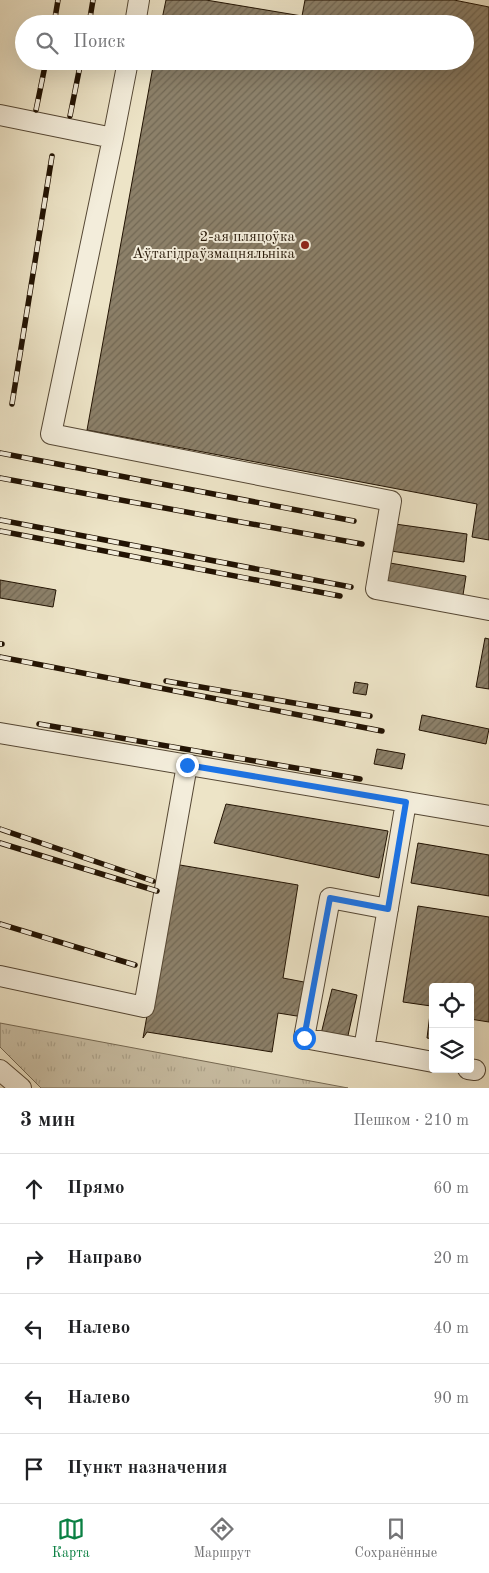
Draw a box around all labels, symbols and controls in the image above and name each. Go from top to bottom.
search box [15,15,474,70]
icon: search [33,29,61,57]
text: Поиск [73,33,125,52]
place label: 2-ая пляцоўка Аўтагідраўзмацняльніка [132,230,296,262]
marker: 2-ая пляцоўка Аўтагідраўзмацняльніка [299,239,311,251]
route end [176,754,199,777]
map controls [429,983,474,1073]
button: locate [429,983,474,1028]
route start [293,1027,316,1050]
button: layers [429,1028,474,1073]
text: 3 мин [20,1110,75,1131]
text: Пешком · 210 m [353,1113,469,1129]
icon: ahead [20,1175,48,1203]
text: Прямо [67,1179,125,1198]
text: 60 m [433,1181,469,1197]
icon: right [20,1245,48,1273]
text: Направо [67,1249,142,1268]
text: 20 m [433,1251,469,1267]
icon: left [20,1315,48,1343]
text: Налево [67,1319,130,1338]
text: 40 m [433,1321,469,1337]
icon: left [20,1385,48,1413]
text: Налево [67,1389,130,1408]
text: 90 m [433,1391,469,1407]
icon: arrive [20,1455,48,1483]
text: Пункт назначения [67,1459,227,1478]
tab: Карта [52,1515,90,1562]
tab: Маршрут [193,1515,251,1562]
tab: Сохранённые [355,1515,437,1562]

